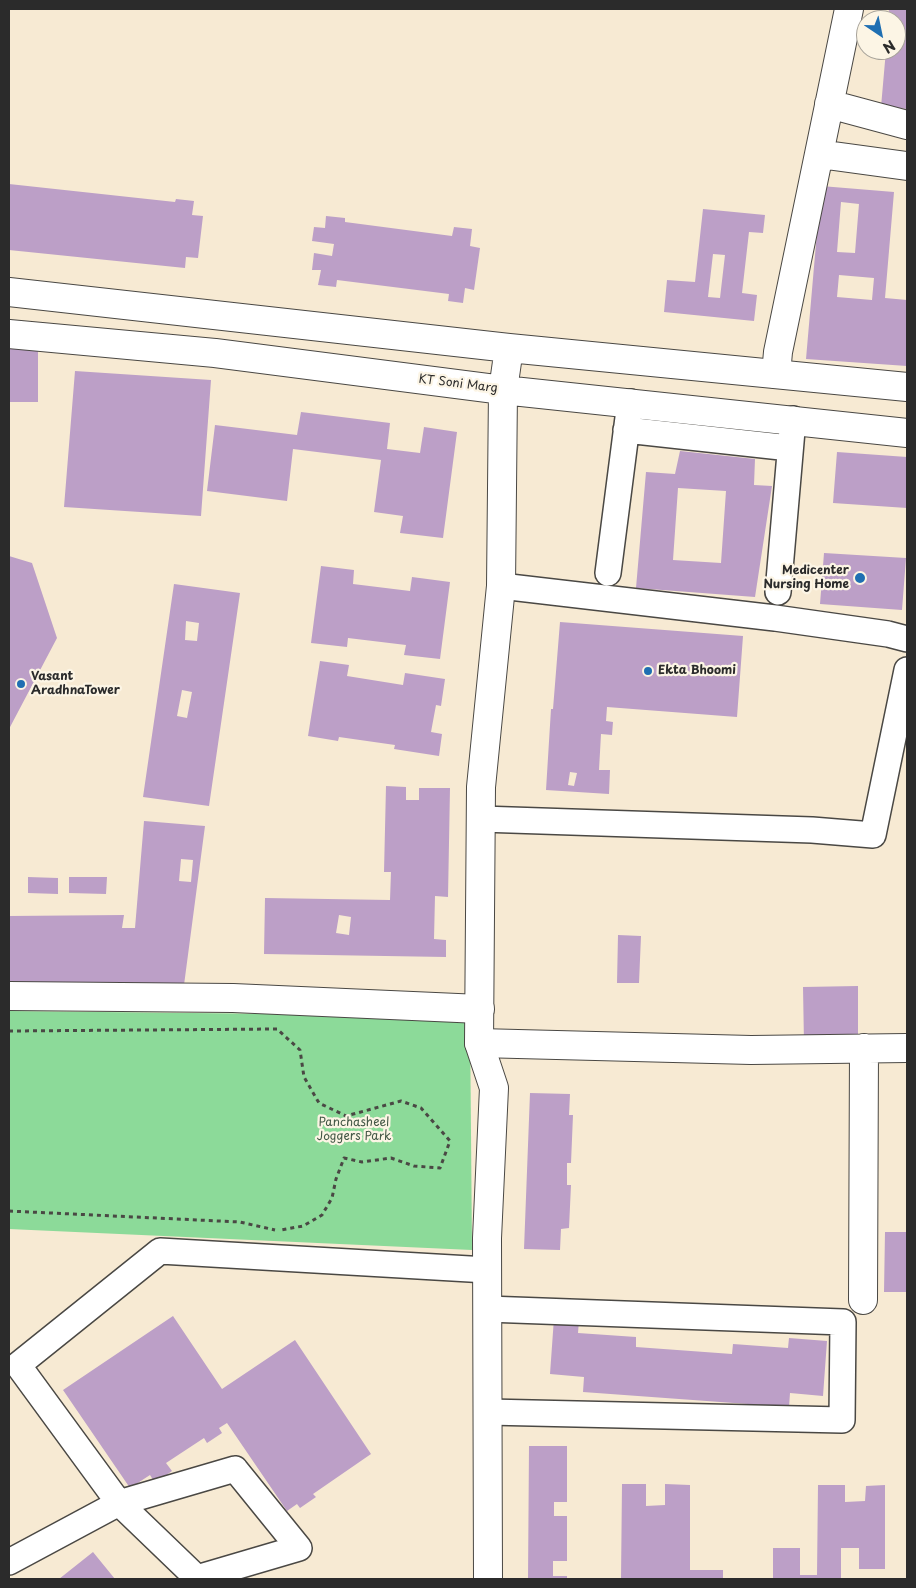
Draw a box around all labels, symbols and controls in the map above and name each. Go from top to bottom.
north arrow [856,10,906,60]
text: N [879,35,900,59]
street label: KT Soni Marg [418,372,498,396]
place label: Medicenter Nursing Home [763,564,849,592]
marker: Medicenter Nursing Home [853,571,867,585]
place label: Ekta Bhoomi [658,664,736,678]
marker: Ekta Bhoomi [642,665,654,677]
place label: Vasant AradhnaTower [31,670,120,698]
marker: Vasant AradhnaTower [15,678,27,690]
park label: Panchasheel Joggers Park [317,1116,391,1144]

